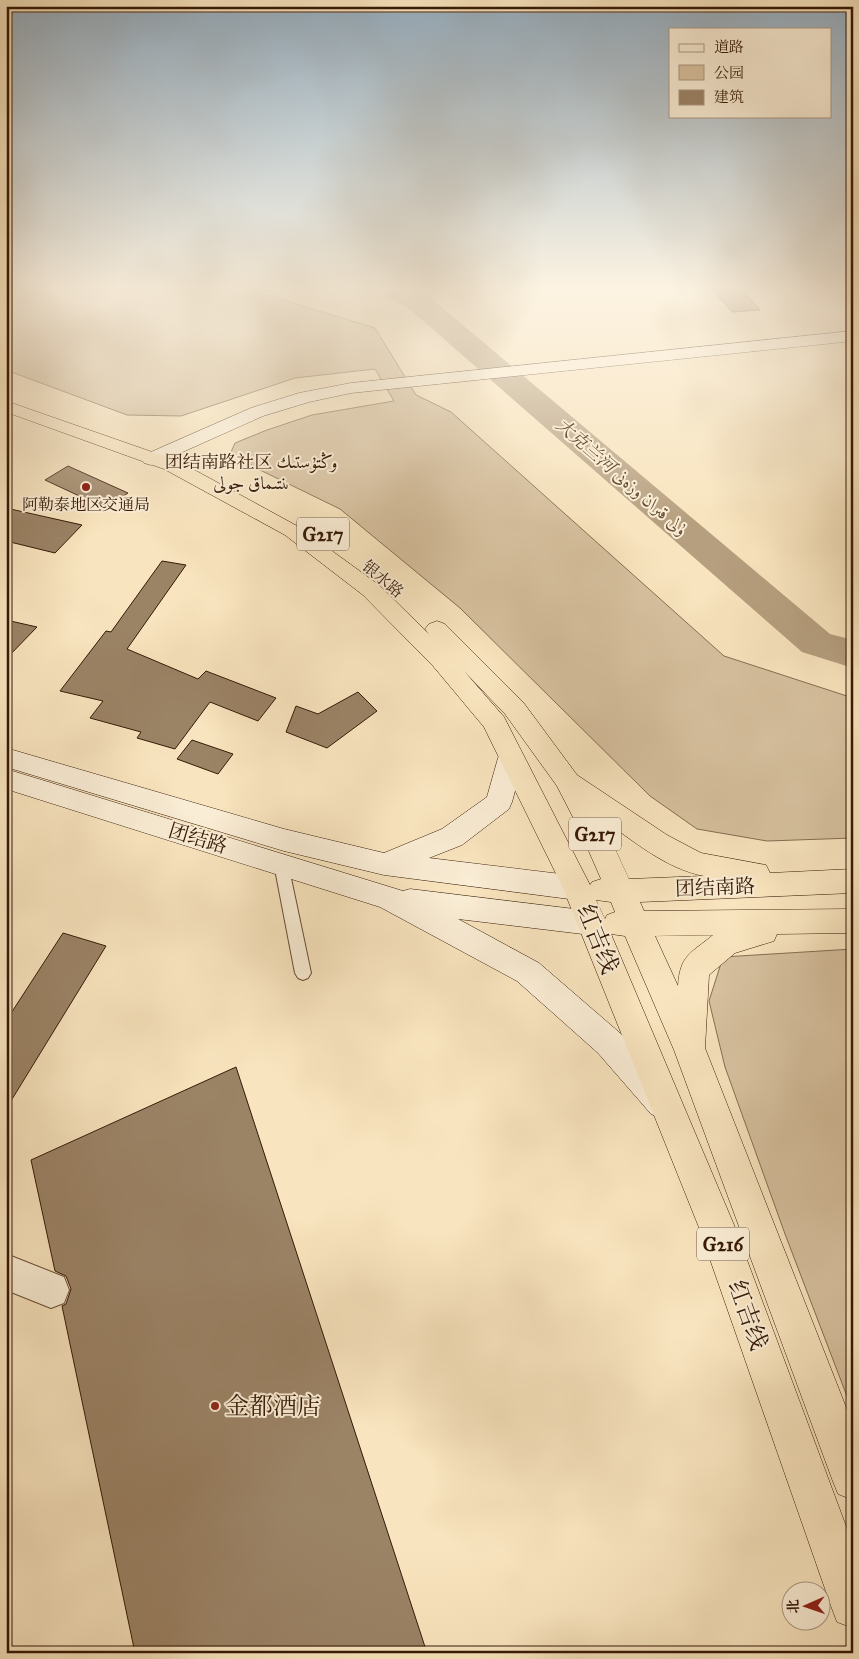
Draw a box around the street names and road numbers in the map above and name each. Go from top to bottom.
road number: G217 [297,518,349,550]
street label: 银水路 [359,556,407,602]
street label: 团结路 [166,818,230,858]
road number: G217 [569,818,621,851]
street label: 团结南路 [675,874,755,900]
street label: 红吉线 [571,900,625,978]
road number: G216 [697,1228,749,1260]
street label: 红吉线 [722,1276,774,1354]

